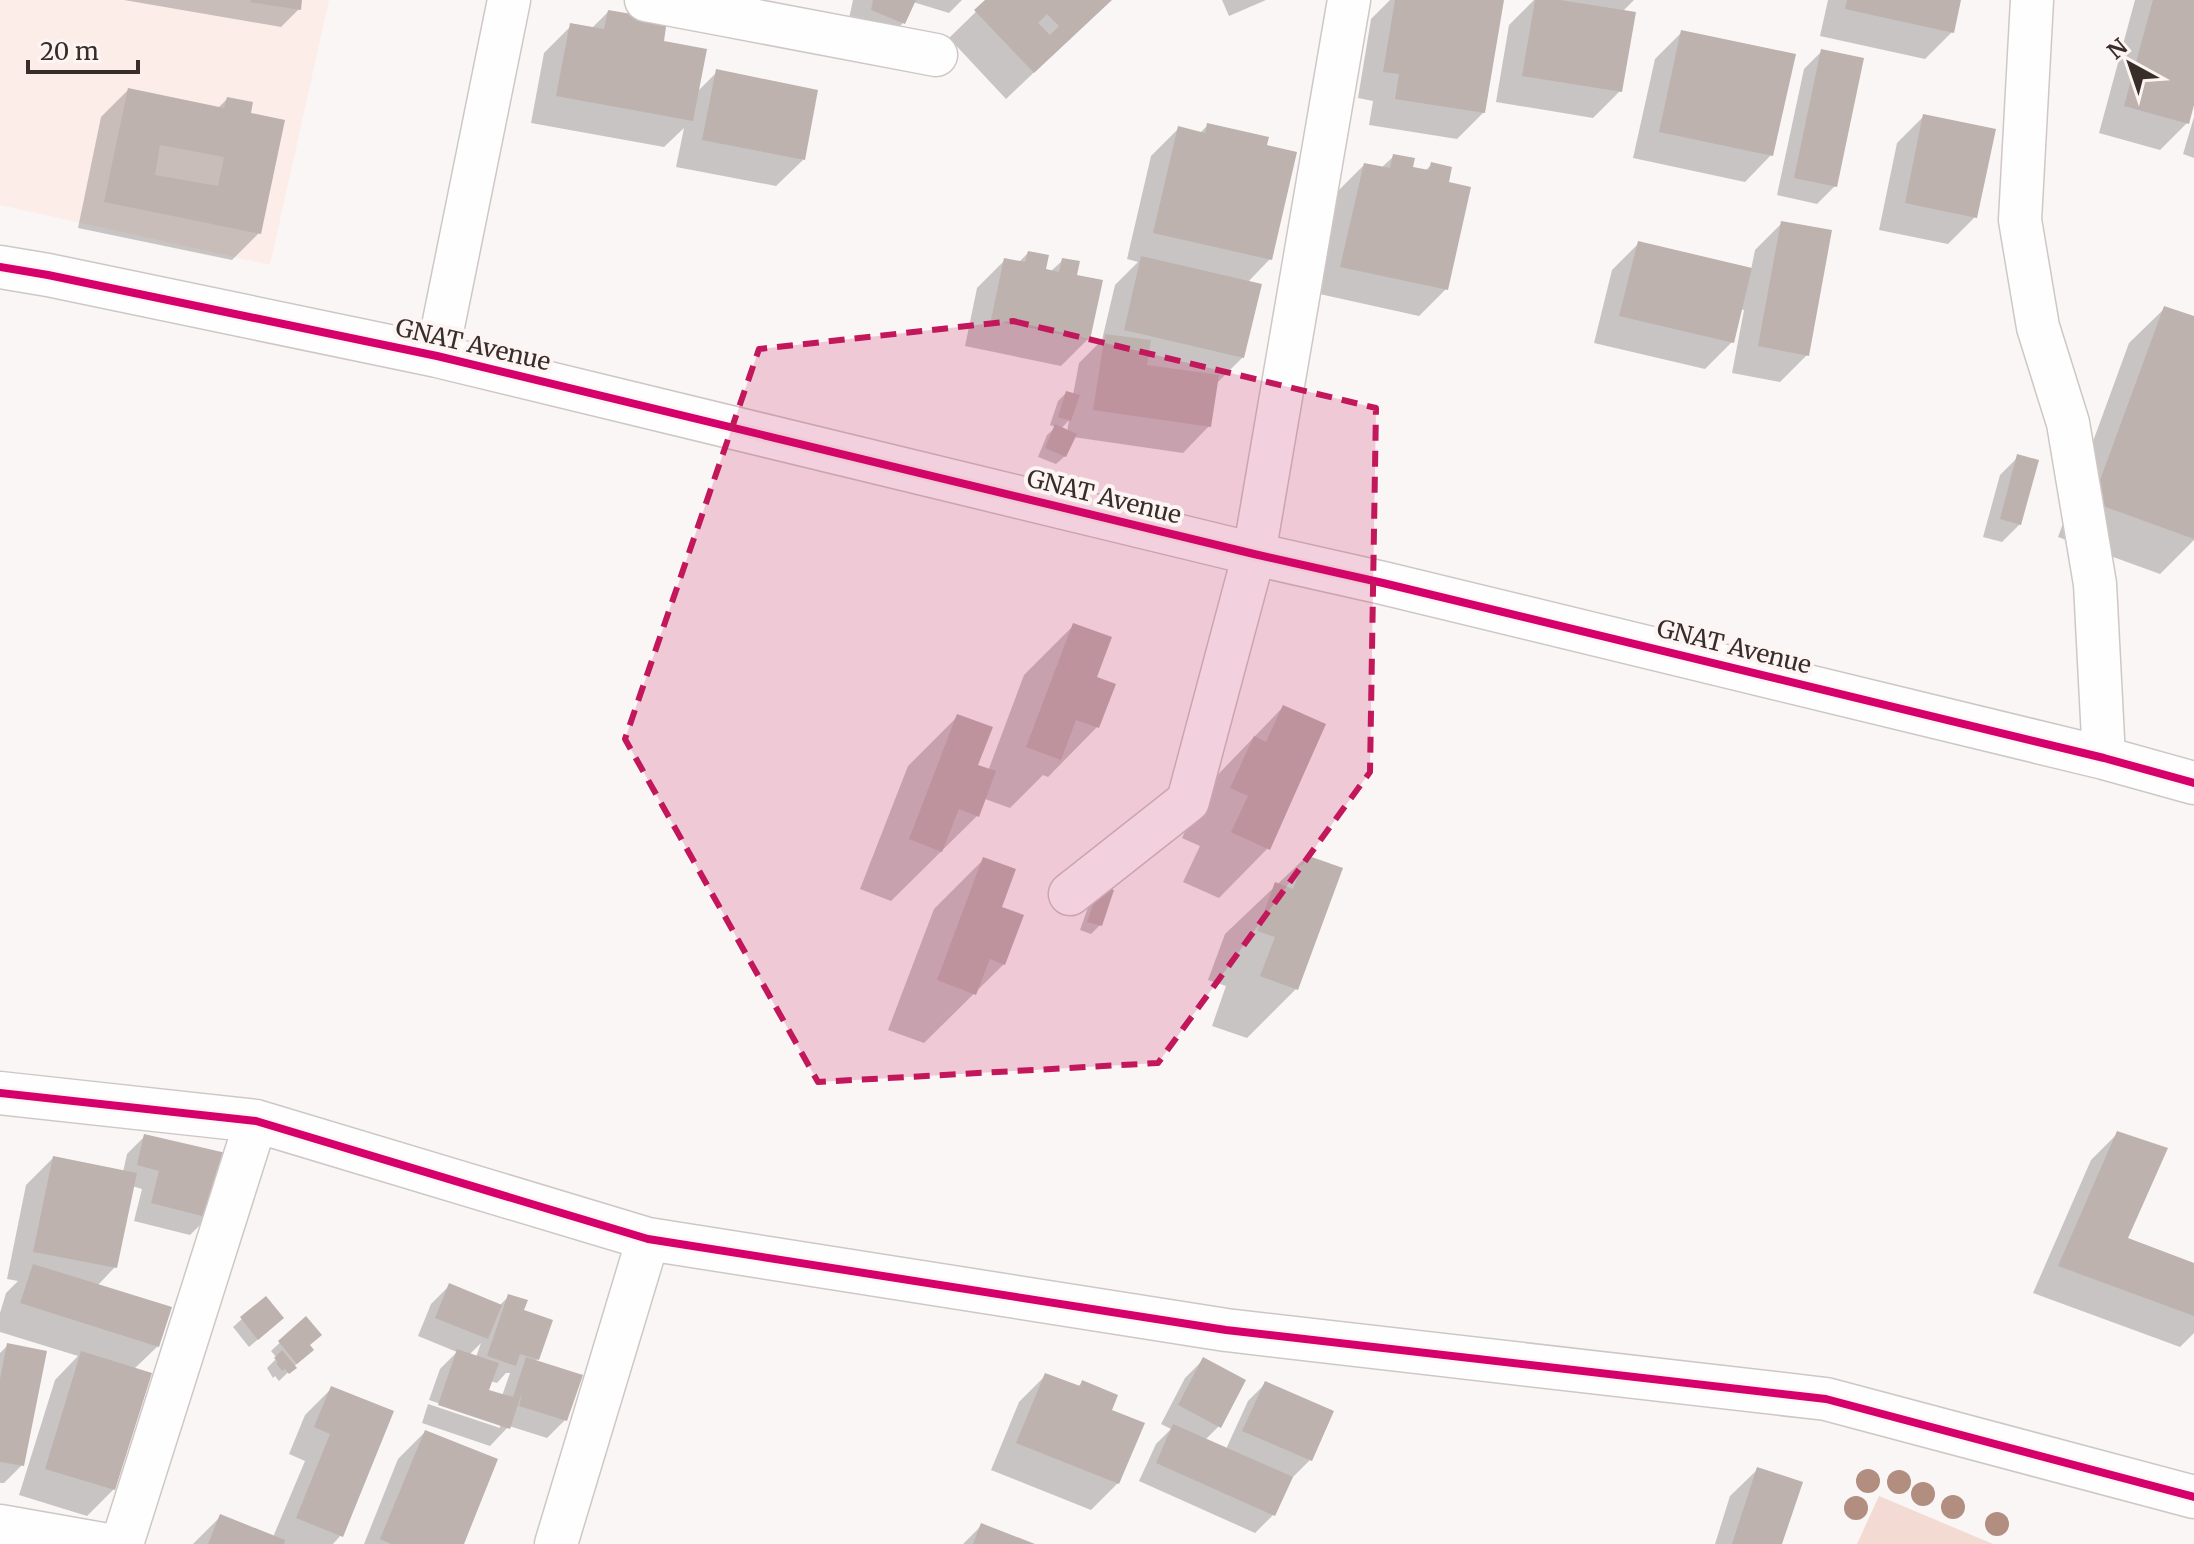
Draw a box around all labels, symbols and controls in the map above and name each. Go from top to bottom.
scale bar [28,24,138,74]
north arrow [2090,24,2170,104]
text: N [2101,32,2133,65]
text: 20 m [40,36,99,67]
street label: GNAT Avenue [393,312,554,377]
street label: GNAT Avenue [1024,462,1184,531]
street label: GNAT Avenue [1654,612,1814,681]

